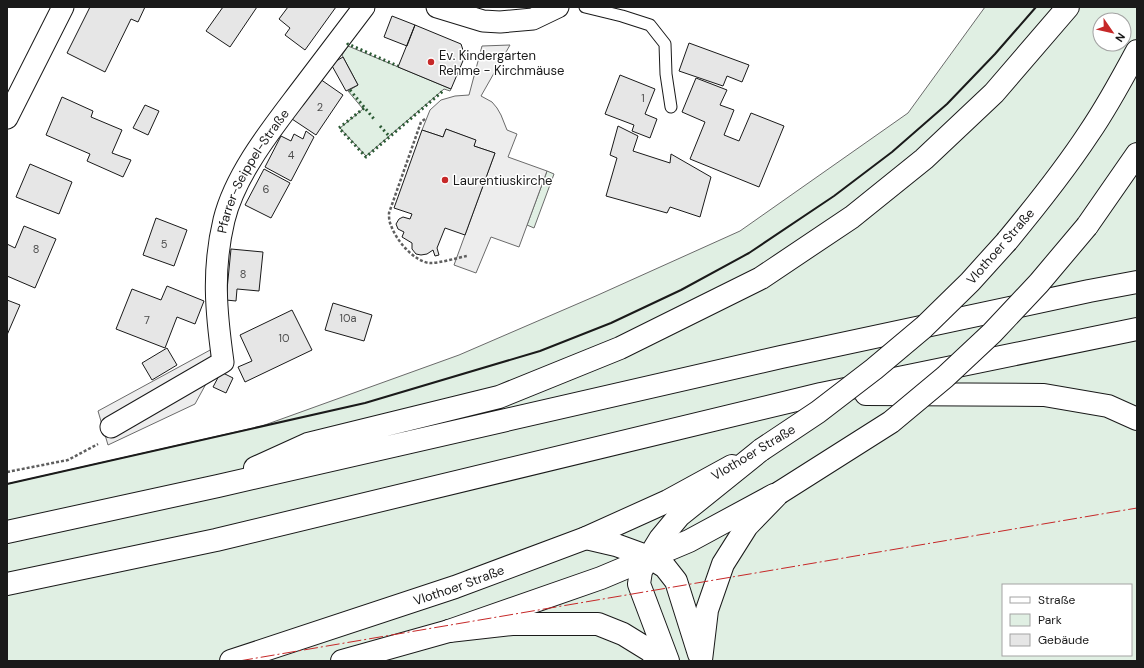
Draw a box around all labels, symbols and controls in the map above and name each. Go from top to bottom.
north arrow [1092,12,1132,52]
text: N [1112,30,1128,45]
place label: Ev. Kindergarten Rehme - Kirchmäuse [439,47,564,79]
marker: Ev. Kindergarten Rehme - Kirchmäuse [426,57,436,67]
house number: 1 [641,91,645,105]
house number: 2 [317,100,323,114]
street label: Pfarrer-Seippel-Straße [213,106,293,235]
house number: 4 [288,148,295,162]
place label: Laurentiuskirche [453,172,553,189]
marker: Laurentiuskirche [440,175,450,185]
house number: 6 [263,182,270,196]
street label: Vlothoer Straße [963,205,1038,288]
house number: 5 [161,237,168,251]
house number: 8 [33,242,39,256]
house number: 8 [240,267,246,281]
house number: 10a [340,311,356,325]
house number: 7 [144,313,150,327]
house number: 10 [279,331,289,345]
street label: Vlothoer Straße [708,421,798,484]
street label: Vlothoer Straße [411,561,507,609]
legend [1002,584,1132,656]
text: Straße [1038,592,1075,608]
text: Park [1038,612,1062,628]
text: Gebäude [1038,632,1089,648]

